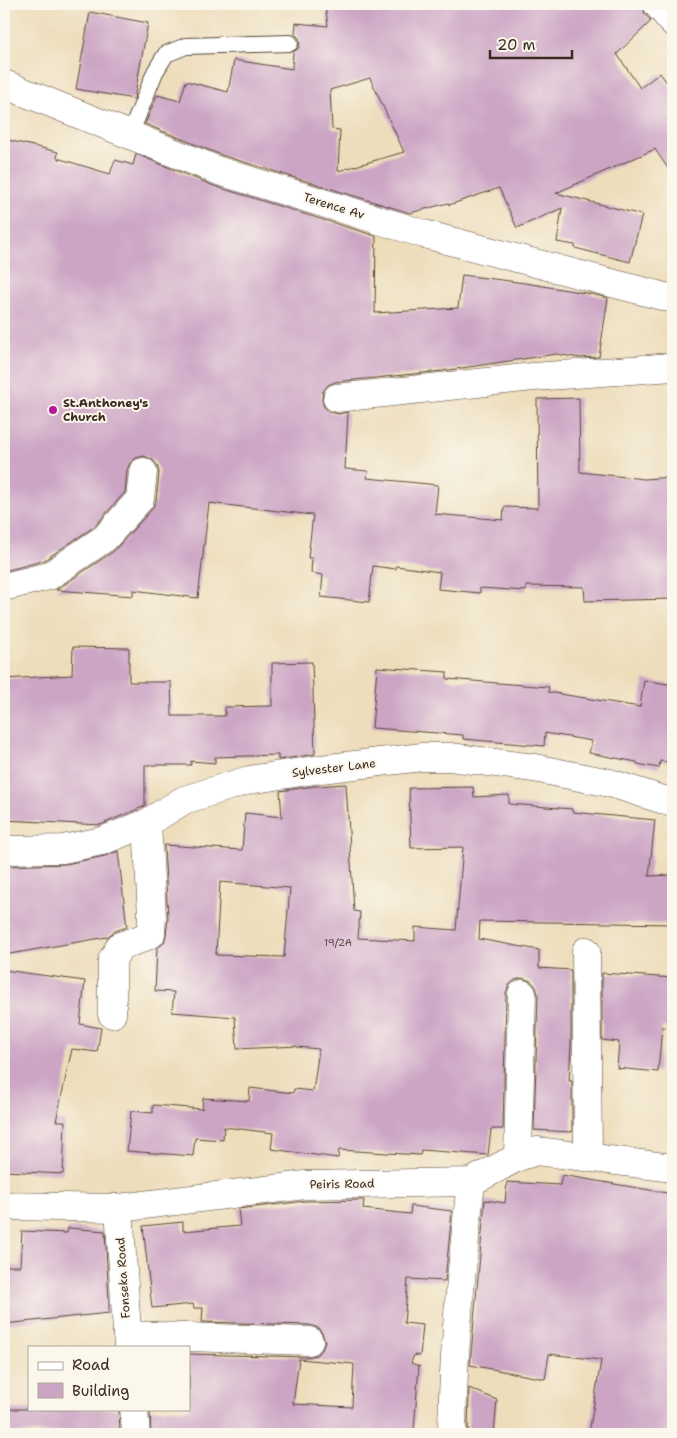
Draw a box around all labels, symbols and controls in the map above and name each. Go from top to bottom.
scale bar [490,28,572,60]
text: 20 m [497,35,536,55]
street label: Terence Av [301,189,367,223]
place label: St.Anthoney's Church [63,395,148,425]
marker: St.Anthoney's Church [47,404,59,416]
street label: Sylvester Lane [291,755,377,781]
house number: 19/2A [324,936,352,949]
street label: Peiris Road [309,1175,375,1193]
street label: Fonseka Road [112,1236,134,1319]
legend [28,1346,190,1410]
text: Road [72,1355,110,1375]
text: Building [72,1381,129,1401]

